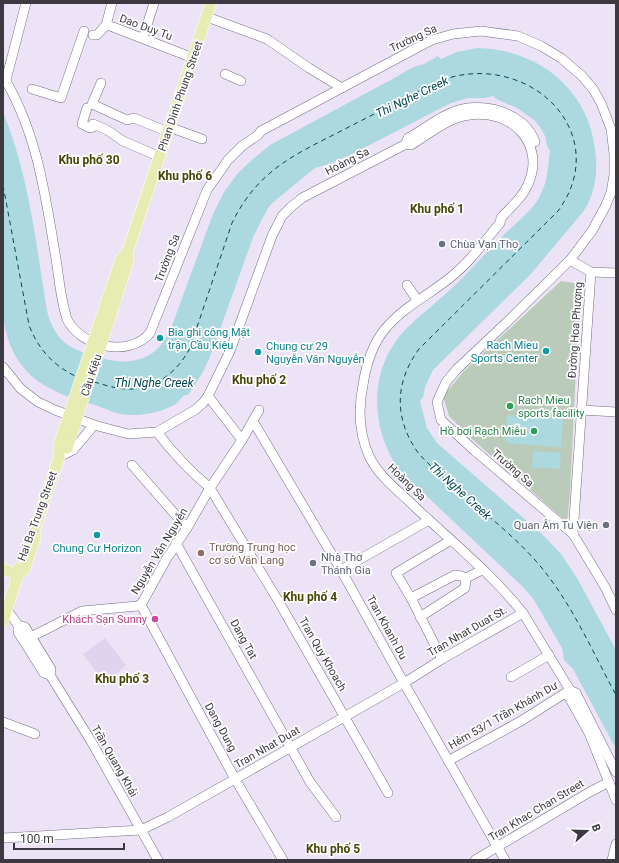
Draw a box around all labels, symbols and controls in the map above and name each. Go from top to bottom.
street label: Dao Duy Tu [118,12,174,43]
street label: Trường Sa [388,22,439,55]
street label: Phan Dinh Phung Street [156,39,206,153]
water label: Thi Nghe Creek [373,73,452,121]
street label: Hoàng Sa [323,145,371,178]
district label: Khu phố 30 [58,153,120,167]
district label: Khu phố 6 [158,169,212,183]
district label: Khu phố 1 [410,202,464,216]
street label: Trường Sa [152,232,183,284]
place label: Chùa Vạn Thọ [450,238,518,251]
marker: Chùa Vạn Thọ [437,239,447,249]
street label: Đường Hoa Phượng [566,281,585,379]
place label: Bia ghi công Mặt trận Cầu Kiệu [168,326,250,352]
marker: Bia ghi công Mặt trận Cầu Kiệu [155,333,165,343]
place label: Rach Mieu Sports Center [471,339,538,365]
place label: Chung cư 29 Nguyễn Văn Nguyễn [266,340,365,366]
marker: Rach Mieu Sports Center [541,346,551,356]
marker: Chung cư 29 Nguyễn Văn Nguyễn [253,347,263,357]
street label: Cầu Kiệu [79,352,104,398]
district label: Khu phố 2 [232,373,286,387]
water label: Thi Nghe Creek [114,376,195,390]
place label: Rach Mieu sports facility [518,394,585,420]
marker: Rach Mieu sports facility [505,401,515,411]
place label: Hồ bơi Rạch Miễu [440,425,526,438]
marker: Hồ bơi Rạch Miễu [529,426,539,436]
street label: Trường Sa [489,447,536,490]
water label: Thi Nghe Creek [426,459,495,523]
street label: Hoàng Sa [385,461,428,504]
street label: Hai Ba Trung Street [15,469,60,563]
street label: Nguyễn Văn Nguyễn [128,506,190,597]
place label: Quan Âm Tu Viện [514,519,598,532]
marker: Quan Âm Tu Viện [601,520,611,530]
marker: Chung Cư Horizon [92,530,102,540]
place label: Trường Trung học cơ sở Văn Lang [209,541,296,567]
place label: Chung Cư Horizon [52,542,142,555]
marker: Trường Trung học cơ sở Văn Lang [196,548,206,558]
place label: Nhà Thờ Thánh Gia [321,551,371,577]
marker: Nhà Thờ Thánh Gia [308,558,318,568]
district label: Khu phố 4 [283,590,337,604]
street label: Tran Khanh Du [364,593,410,662]
street label: Tran Nhat Duat St. [425,603,509,659]
place label: Khách Sạn Sunny [62,613,148,626]
marker: Khách Sạn Sunny [150,614,160,624]
street label: Tran Quy Khoach [296,615,349,693]
street label: Dang Tat [227,617,260,662]
district label: Khu phố 3 [95,672,149,686]
street label: Hẻm 53/1 Trần Khánh Dư [446,679,560,752]
street label: Dang Dung [202,701,239,754]
street label: Trần Quang Khải [89,723,140,799]
street label: Tran Nhat Duat [232,723,303,771]
street label: Tran Khac Chan Street [486,777,587,844]
north arrow [567,811,607,851]
text: B [589,822,603,833]
scale bar [14,825,124,851]
text: 100 m [20,832,54,846]
district label: Khu phố 5 [306,842,360,856]

